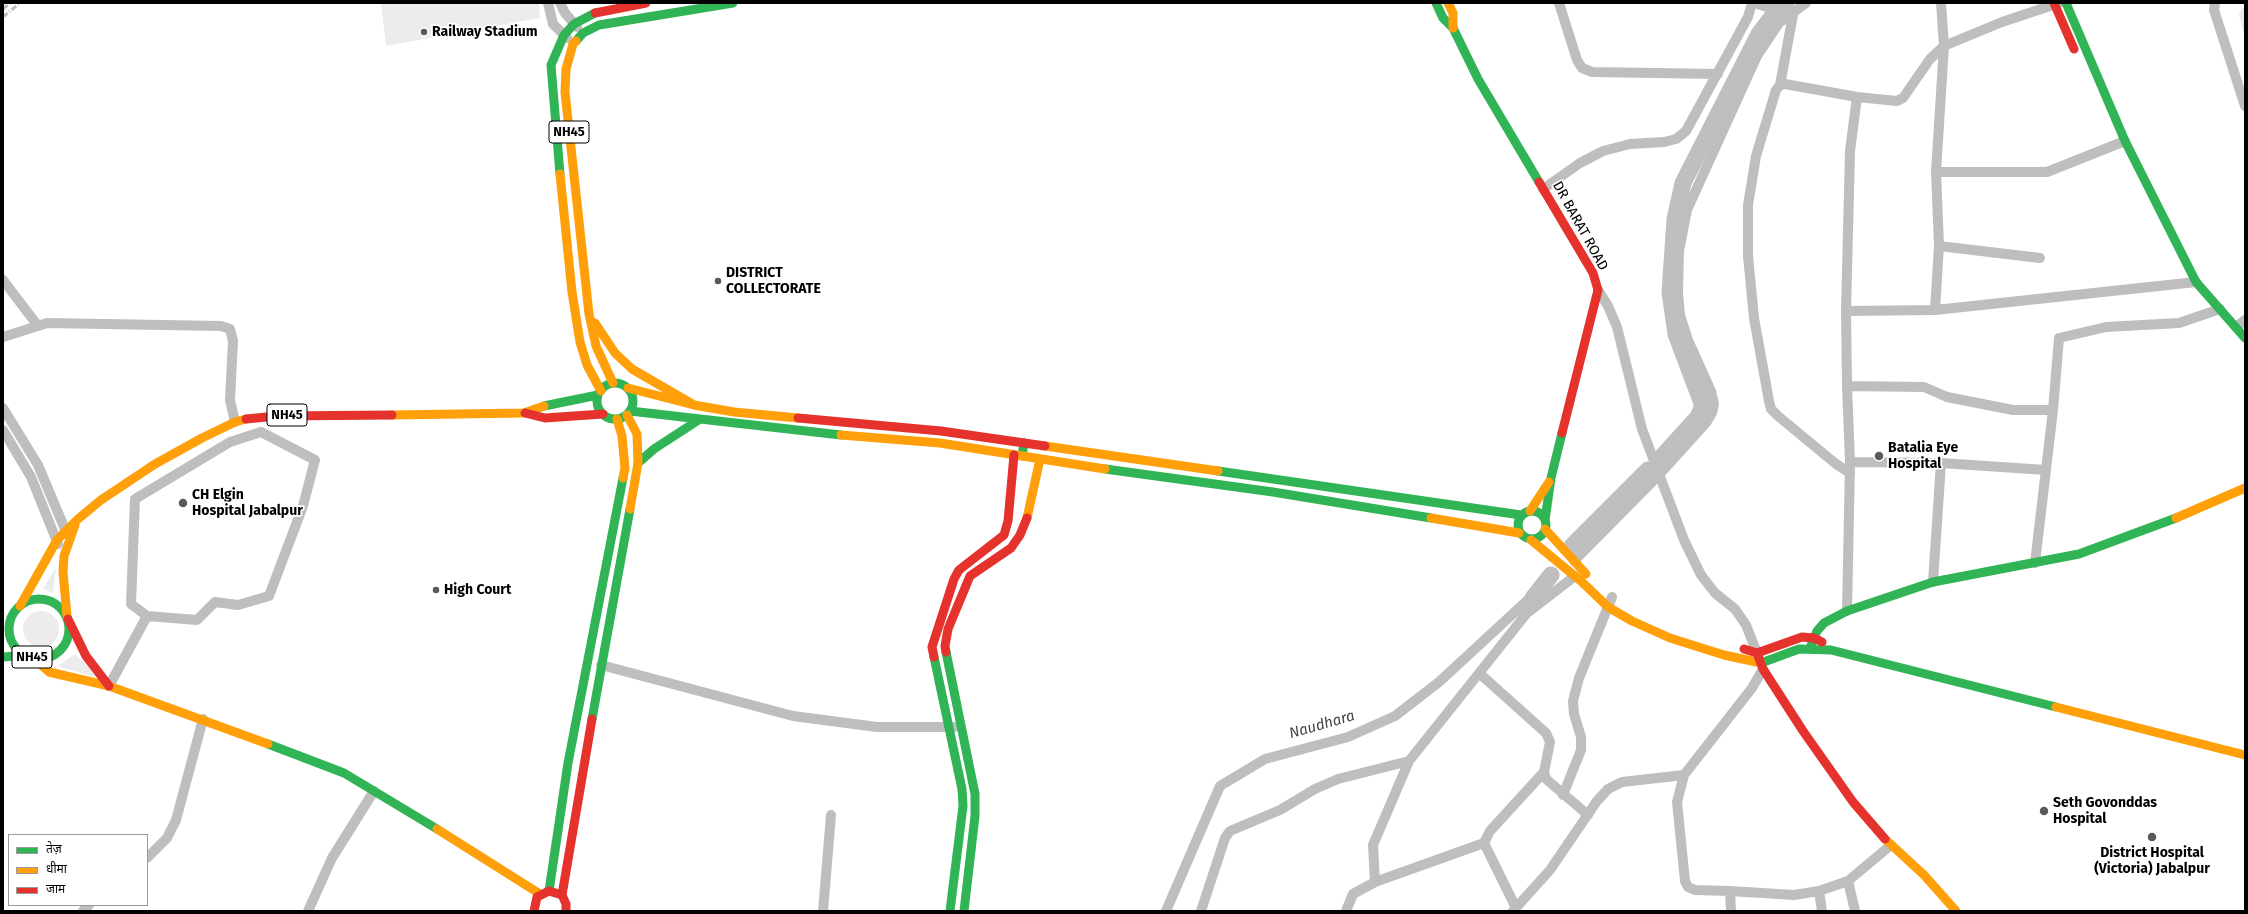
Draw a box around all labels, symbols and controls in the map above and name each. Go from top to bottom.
place label: Railway Stadium [432,24,538,40]
marker: Railway Stadium [419,27,429,37]
road number: NH45 [549,121,589,143]
street label: DR BARAT ROAD [1549,178,1611,274]
place label: DISTRICT COLLECTORATE [726,265,821,298]
marker: DISTRICT COLLECTORATE [713,276,723,286]
road number: NH45 [267,404,307,426]
place label: Batalia Eye Hospital [1888,440,1958,472]
marker: Batalia Eye Hospital [1873,450,1885,462]
place label: CH Elgin Hospital Jabalpur [192,487,303,520]
marker: CH Elgin Hospital Jabalpur [177,497,189,509]
place label: High Court [444,582,511,598]
marker: High Court [431,585,441,595]
road number: NH45 [12,646,52,668]
water label: Naudhara [1287,707,1357,743]
place label: Seth Govonddas Hospital [2053,795,2157,828]
marker: Seth Govonddas Hospital [2038,805,2050,817]
marker: District Hospital (Victoria) Jabalpur [2146,831,2158,843]
legend [8,834,148,906]
text: तेज़ [46,842,62,856]
place label: District Hospital (Victoria) Jabalpur [2094,845,2210,878]
text: धीमा [46,862,67,876]
text: जाम [46,882,65,896]

